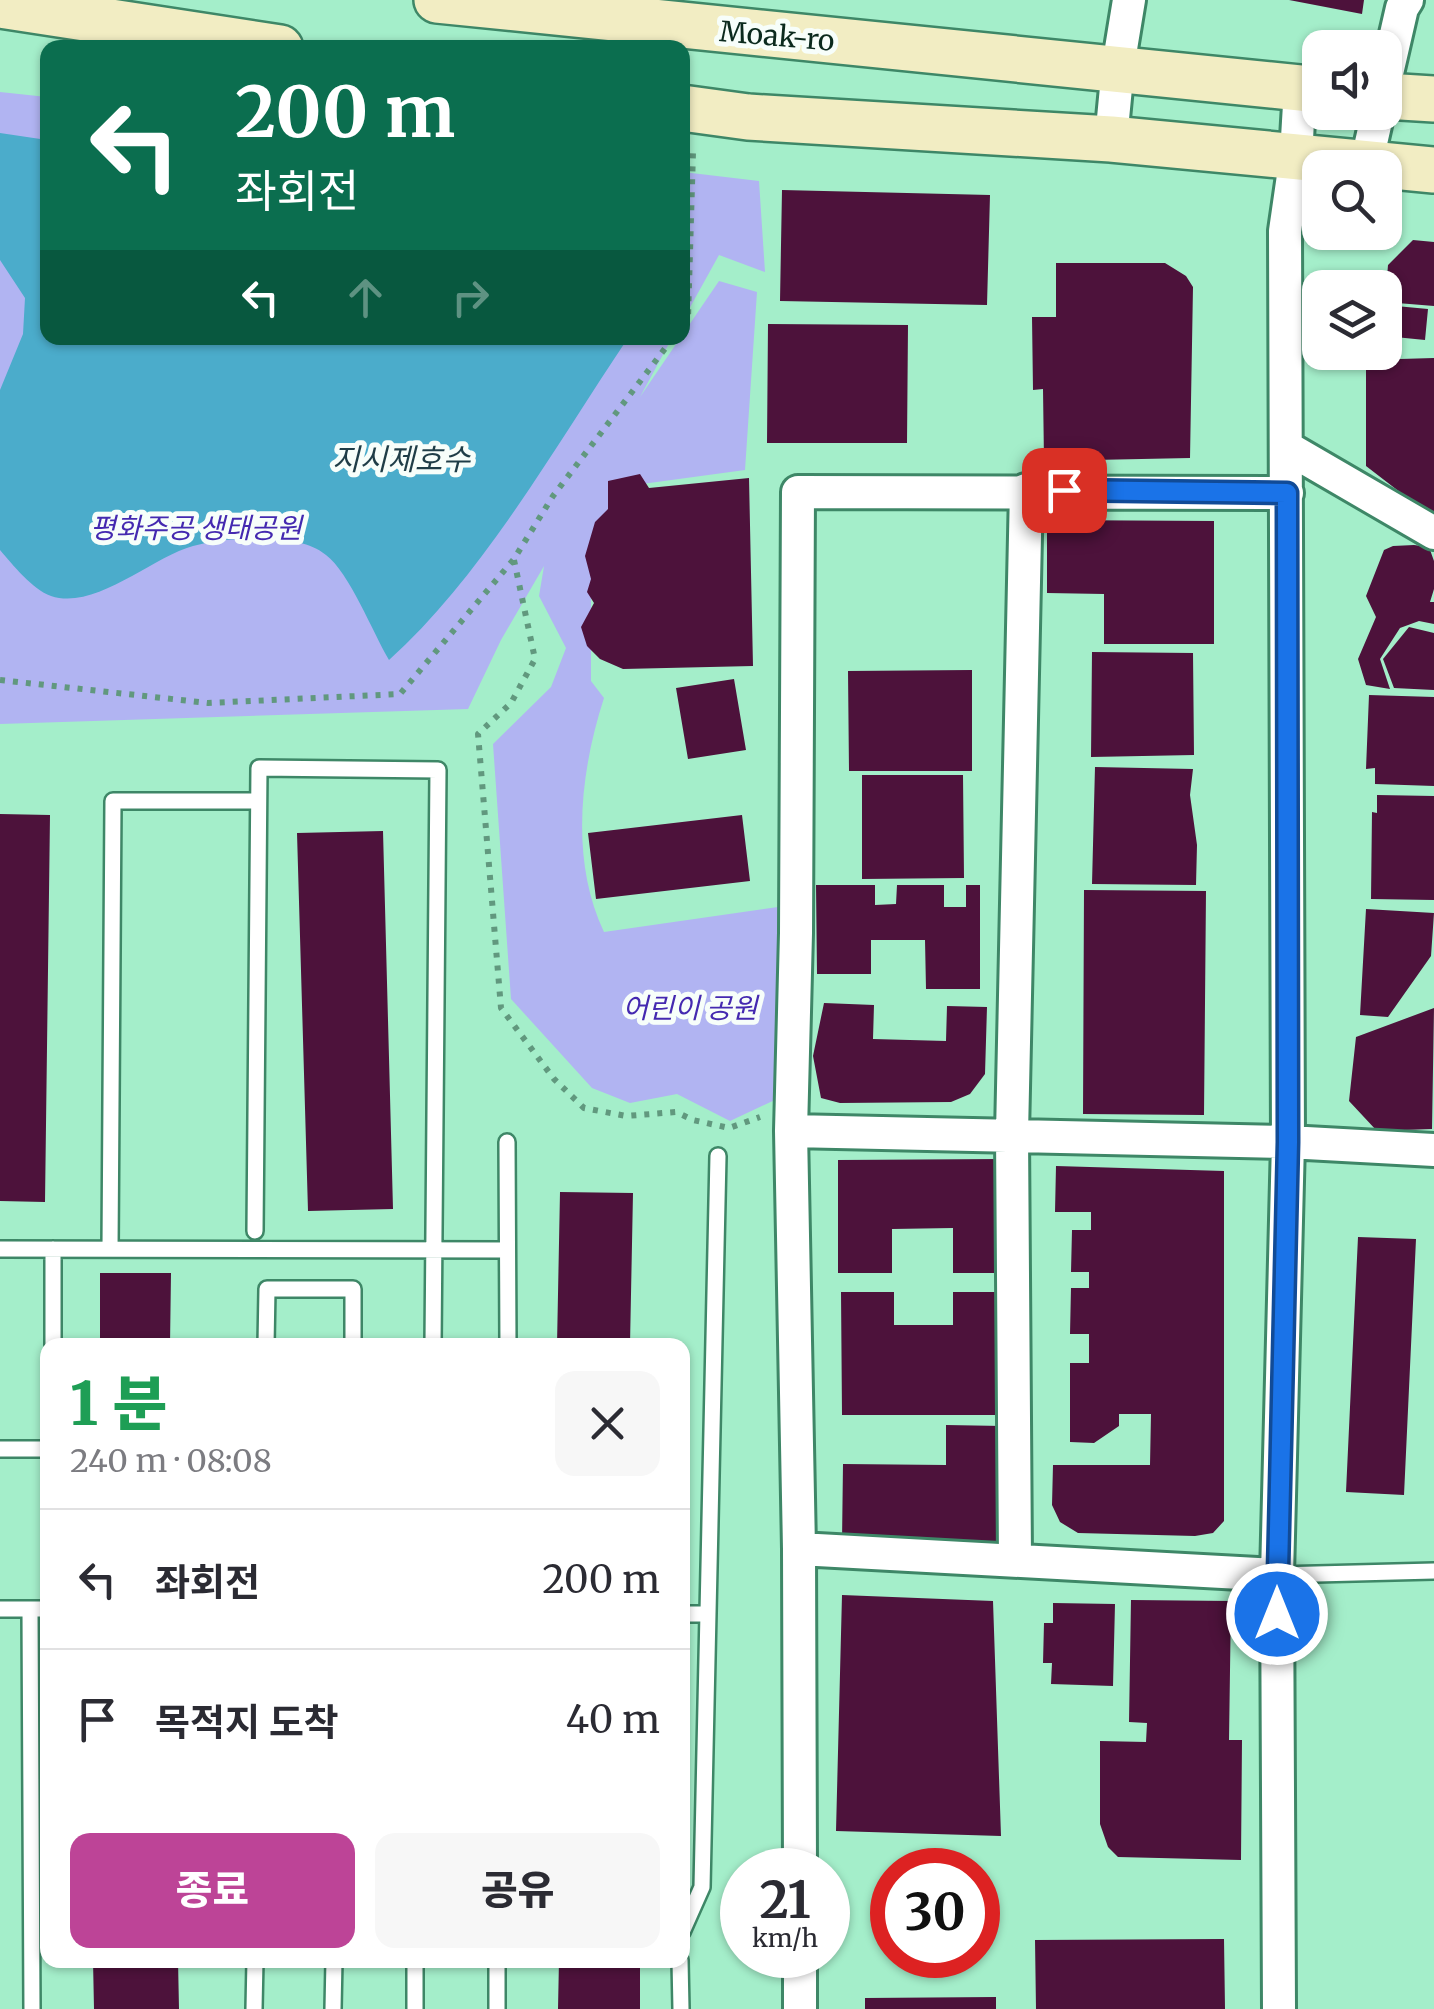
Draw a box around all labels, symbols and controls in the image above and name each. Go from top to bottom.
street label: Moak-ro [718,13,836,59]
map controls [1302,30,1402,370]
button: sound [1302,30,1402,130]
text: 200 m [235,68,455,156]
icon: left [70,80,200,210]
button: search [1302,150,1402,250]
text: 좌회전 [235,163,359,219]
icon: left [233,270,288,325]
icon: ahead [338,270,393,325]
icon: right [443,270,498,325]
button: layers [1302,270,1402,370]
water label: 지시제호수 [332,440,471,478]
pin [1022,448,1107,533]
icon: arrive [1037,463,1092,518]
park label: 평화주공 생태공원 [90,510,304,546]
park label: 어린이 공원 [623,990,760,1026]
text: 1 분 [70,1366,167,1441]
button: close [555,1371,660,1476]
text: 240 m · 08:08 [70,1441,272,1481]
icon: left [70,1552,125,1607]
text: 200 m [542,1556,660,1603]
text: 좌회전 [155,1559,260,1606]
position arrow [1225,1562,1329,1666]
icon: arrive [70,1692,125,1747]
text: 40 m [566,1696,660,1743]
text: 목적지 도착 [155,1699,339,1746]
button: 종료 [70,1833,355,1948]
button: 공유 [375,1833,660,1948]
speed limit sign: 30 [870,1848,1000,1978]
text: 21 [759,1869,811,1932]
text: km/h [752,1922,818,1954]

